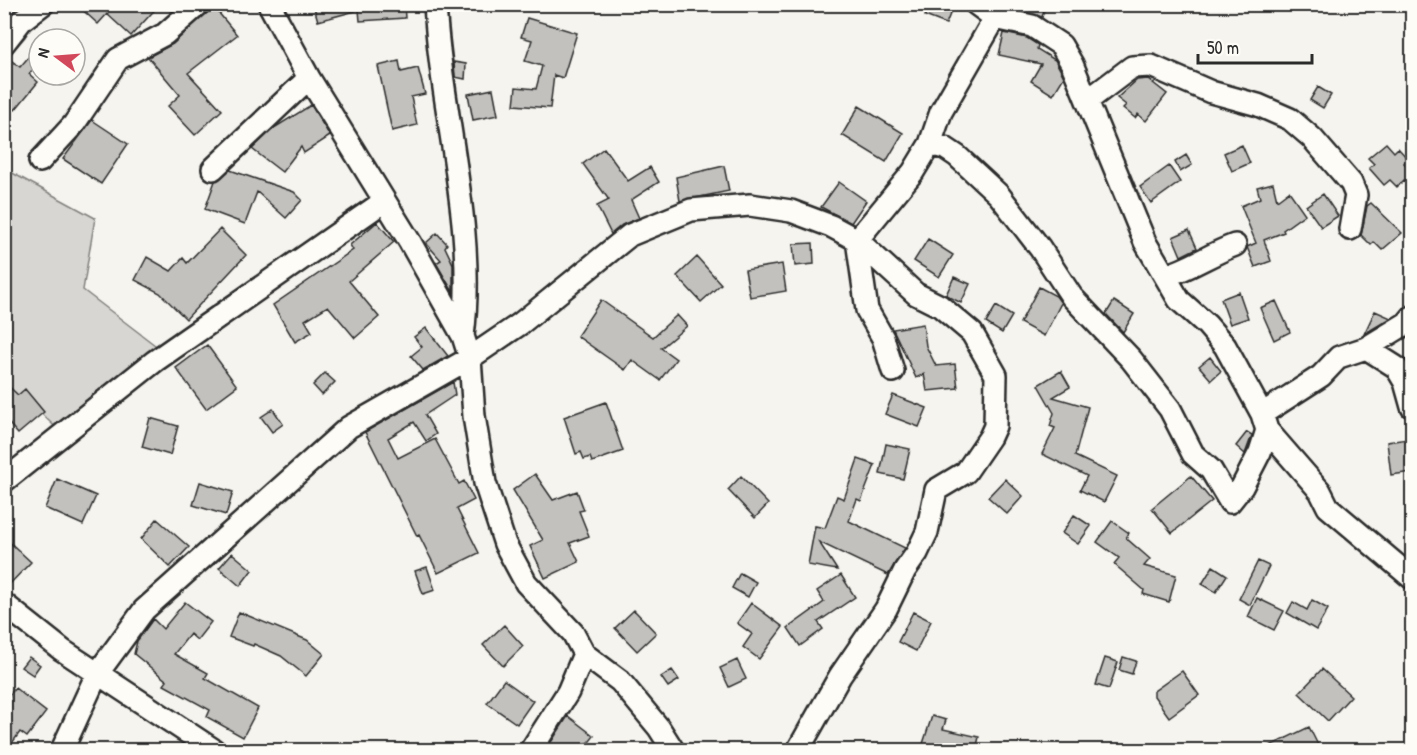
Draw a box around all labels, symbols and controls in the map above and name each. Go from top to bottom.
north arrow [27,27,87,87]
scale bar [1198,27,1312,65]
text: 50 m [1207,35,1239,60]
text: N [31,45,54,60]

